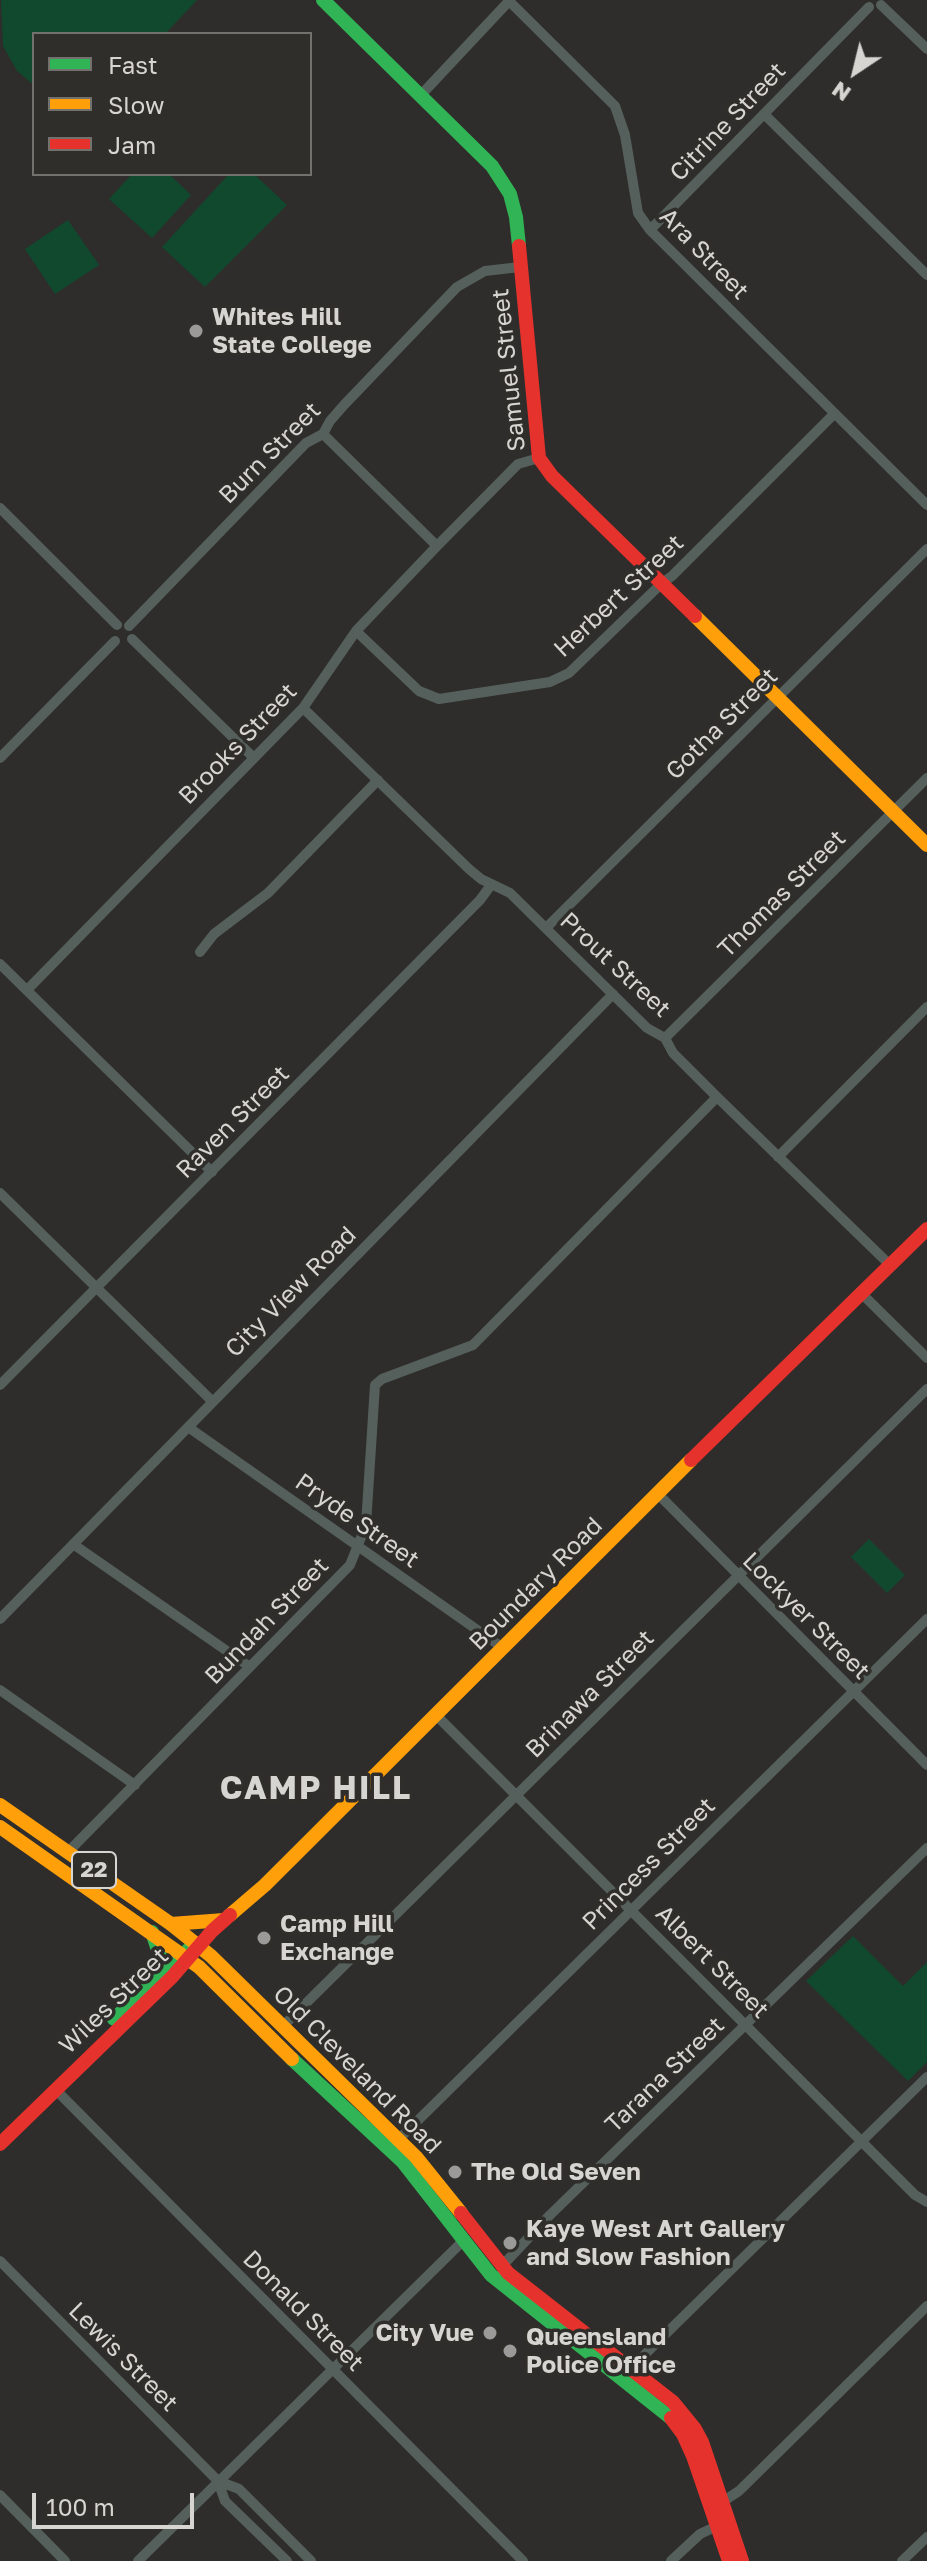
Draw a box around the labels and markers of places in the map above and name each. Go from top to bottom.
place label: Whites Hill State College [212,303,372,359]
marker: Whites Hill State College [187,322,205,340]
place label: Camp Hill Exchange [280,1910,394,1966]
marker: Camp Hill Exchange [255,1929,273,1947]
place label: The Old Seven [471,2158,641,2186]
marker: The Old Seven [446,2163,464,2181]
place label: Kaye West Art Gallery and Slow Fashion [526,2215,785,2271]
marker: Kaye West Art Gallery and Slow Fashion [501,2234,519,2252]
place label: City Vue [376,2319,474,2347]
place label: Queensland Police Office [526,2323,676,2379]
marker: City Vue [481,2324,499,2342]
marker: Queensland Police Office [501,2342,519,2360]

